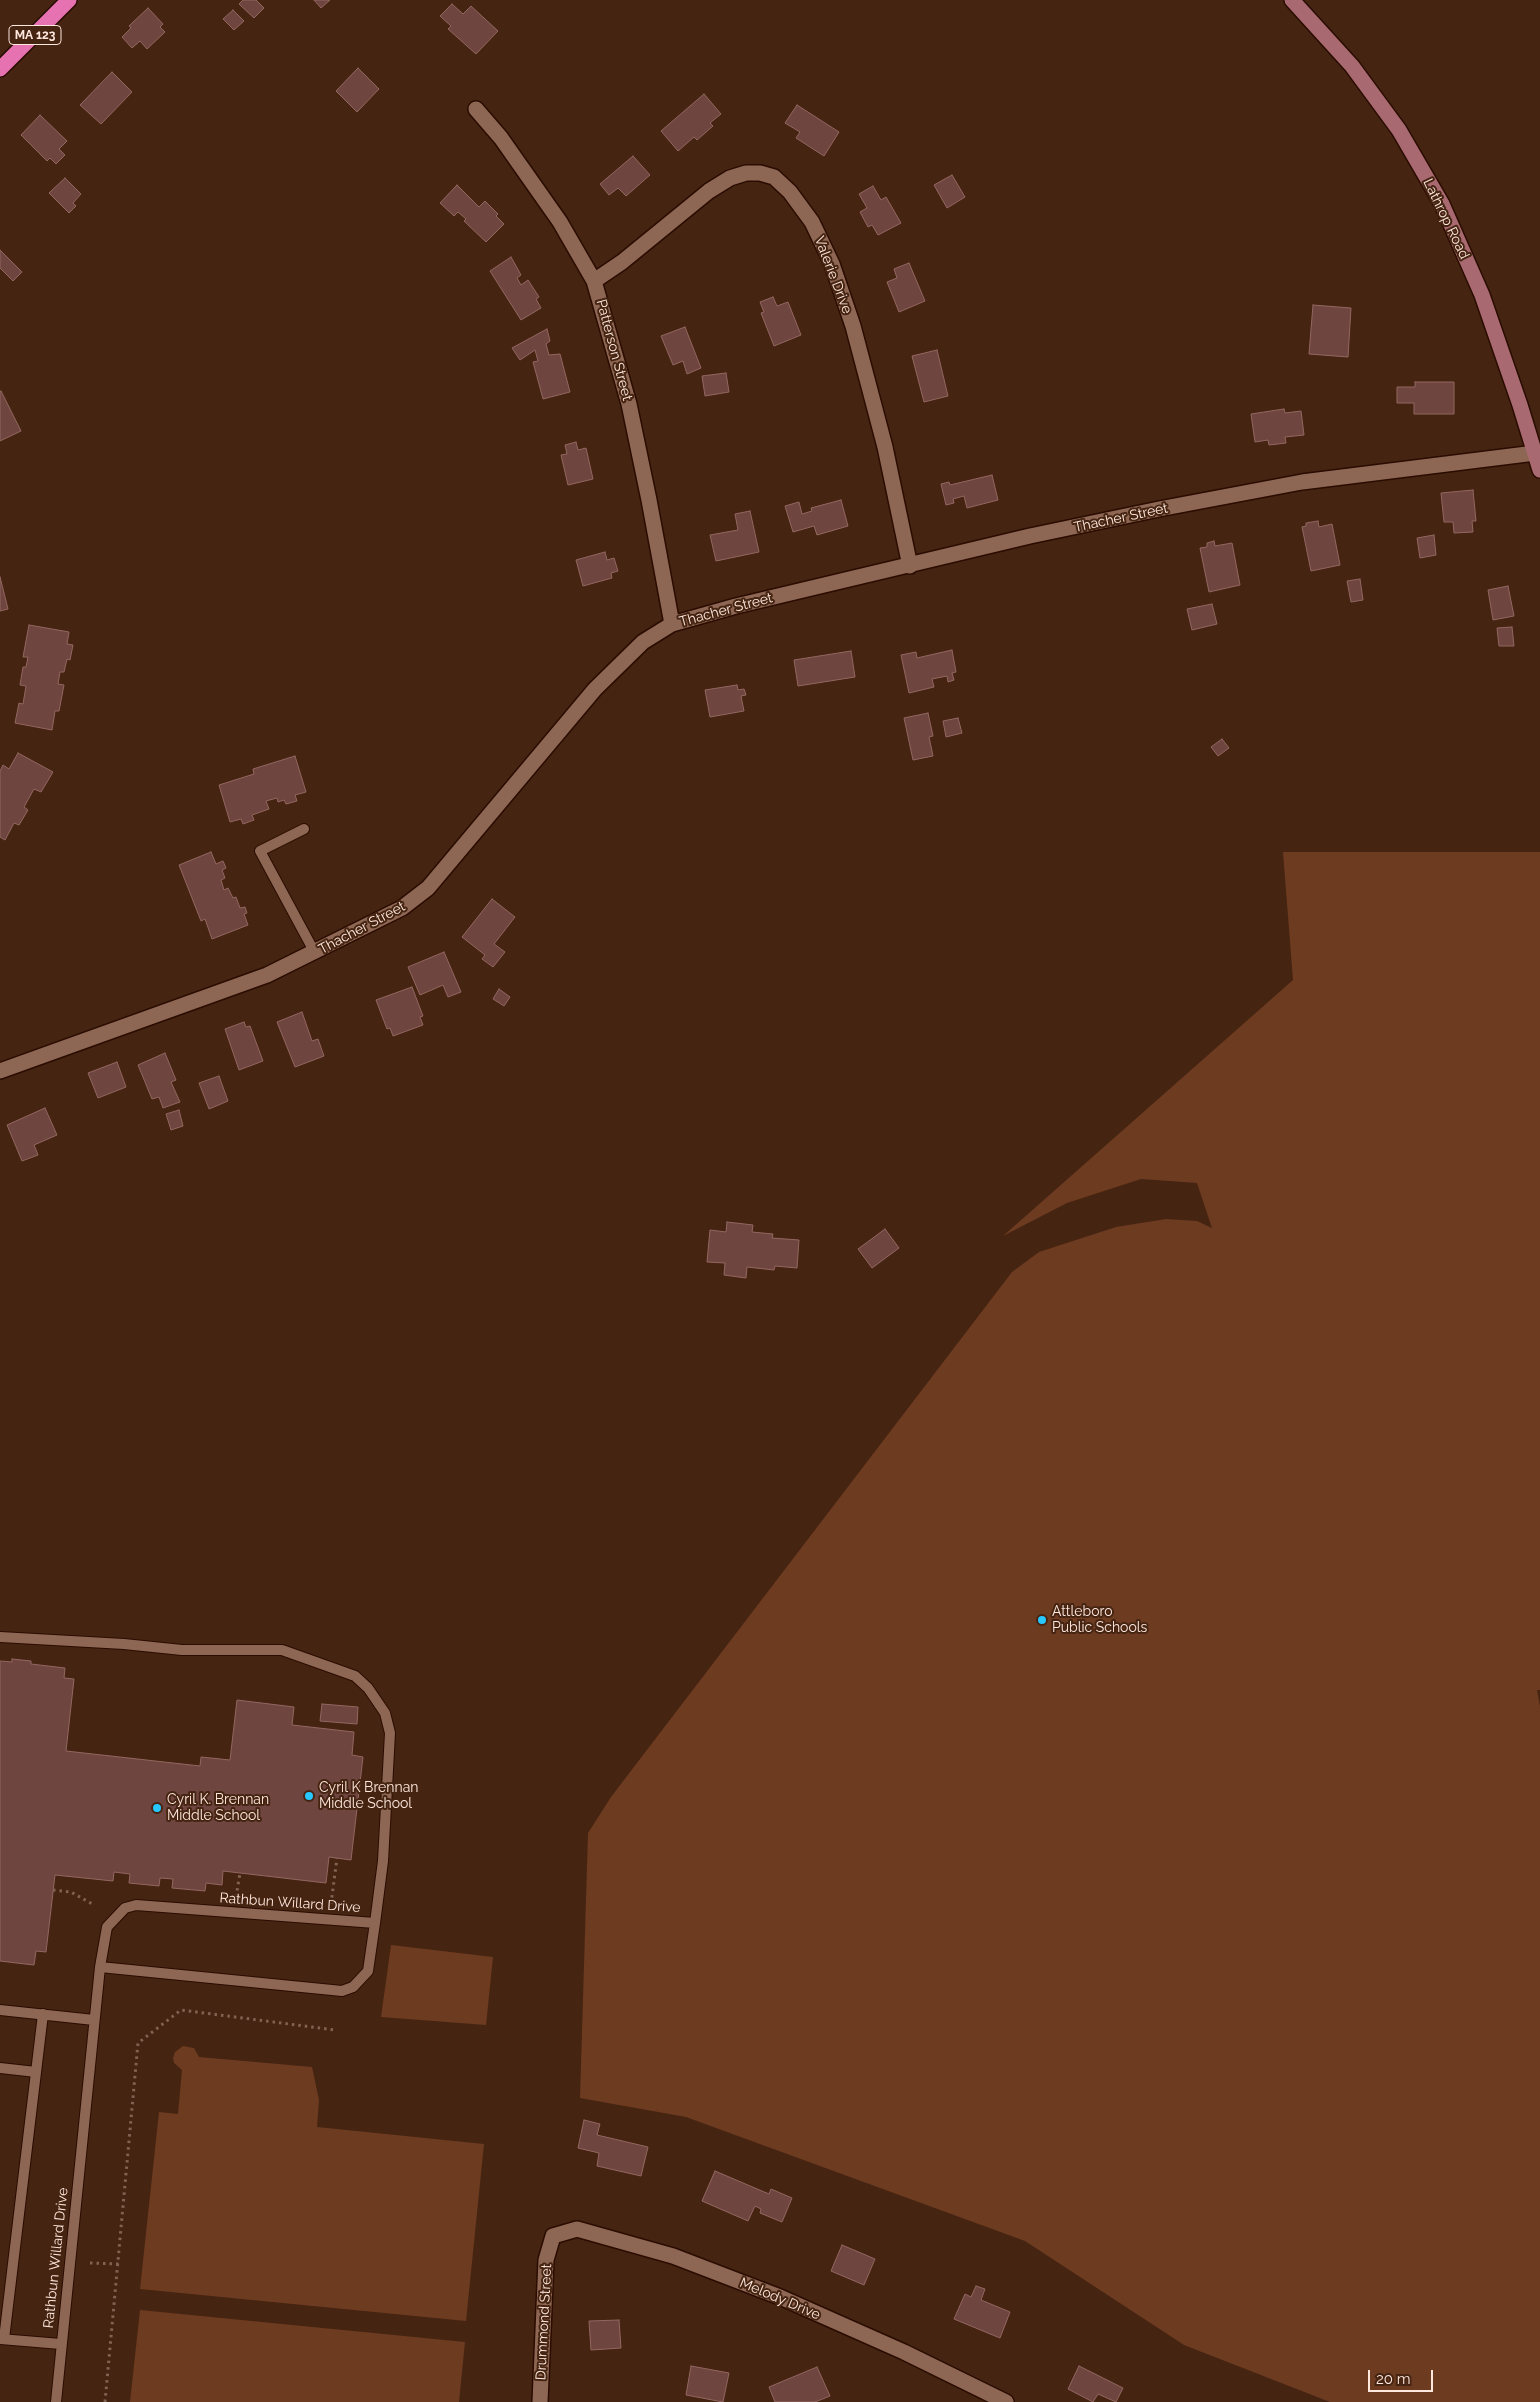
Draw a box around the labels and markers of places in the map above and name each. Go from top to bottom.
place label: Attleboro Public Schools [1052,1604,1147,1636]
marker: Attleboro Public Schools [1036,1614,1048,1626]
place label: Cyril K Brennan Middle School [319,1780,418,1812]
marker: Cyril K Brennan Middle School [303,1790,315,1802]
place label: Cyril K. Brennan Middle School [167,1792,269,1824]
marker: Cyril K. Brennan Middle School [151,1802,163,1814]

